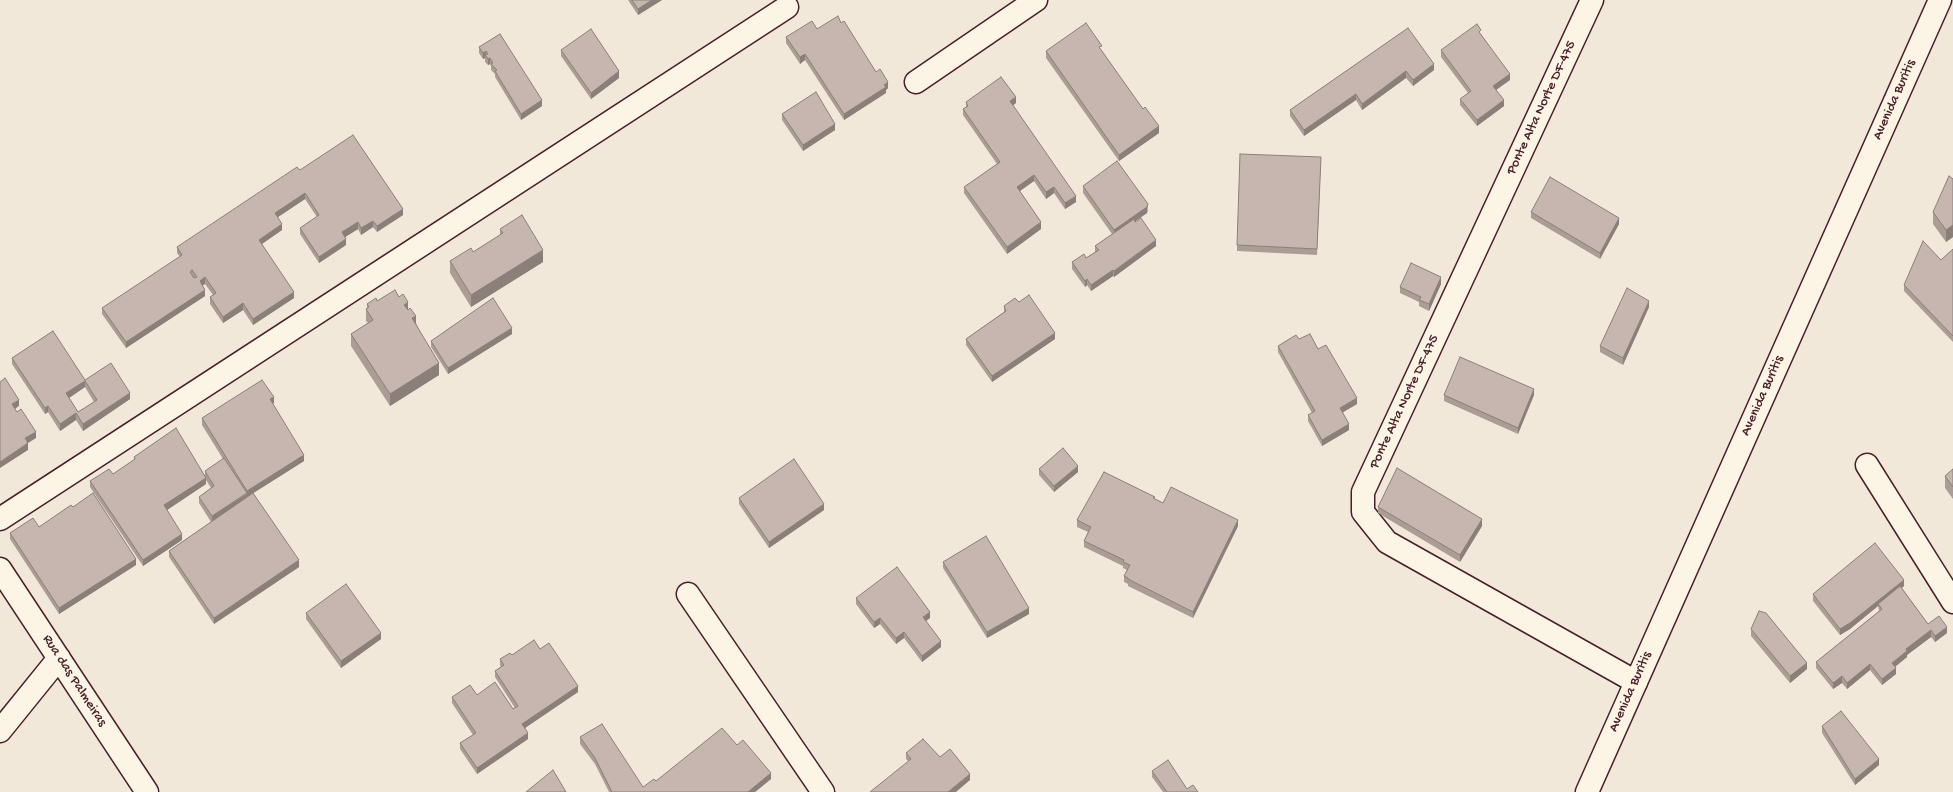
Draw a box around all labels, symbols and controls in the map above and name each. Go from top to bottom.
street label: Ponte Alta Norte DF-475 [1504,38,1580,178]
street label: Avenida Buritis [1870,57,1920,143]
street label: Ponte Alta Norte DF-475 [1367,332,1443,472]
street label: Avenida Buritis [1738,353,1788,439]
street label: Rua das Palmeiras [38,632,110,730]
street label: Avenida Buritis [1606,649,1656,735]

